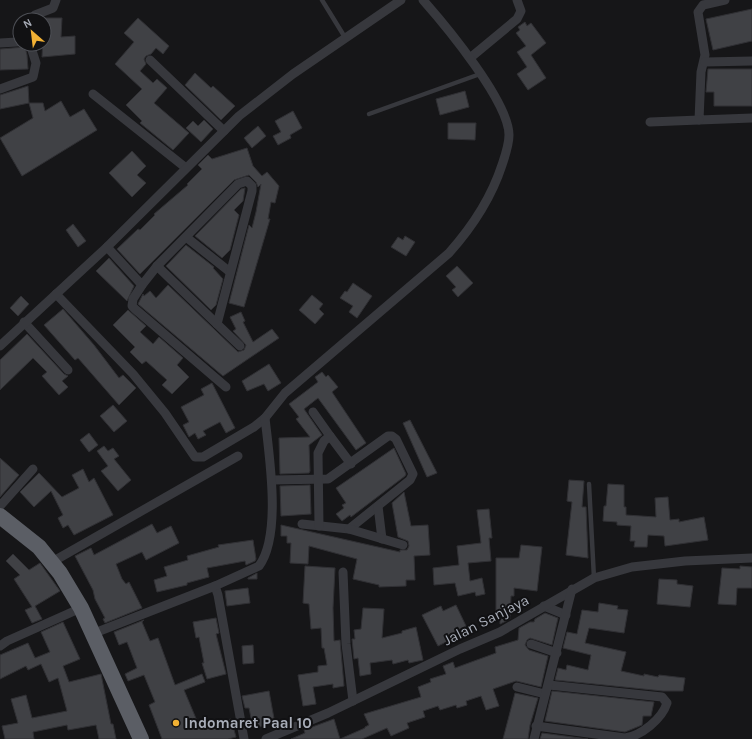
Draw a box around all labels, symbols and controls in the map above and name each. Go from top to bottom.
north arrow [12,12,52,52]
text: N [21,16,34,31]
street label: Jalan Sanjaya [440,591,532,649]
place label: Indomaret Paal 10 [184,714,312,732]
marker: Indomaret Paal 10 [171,718,181,728]

